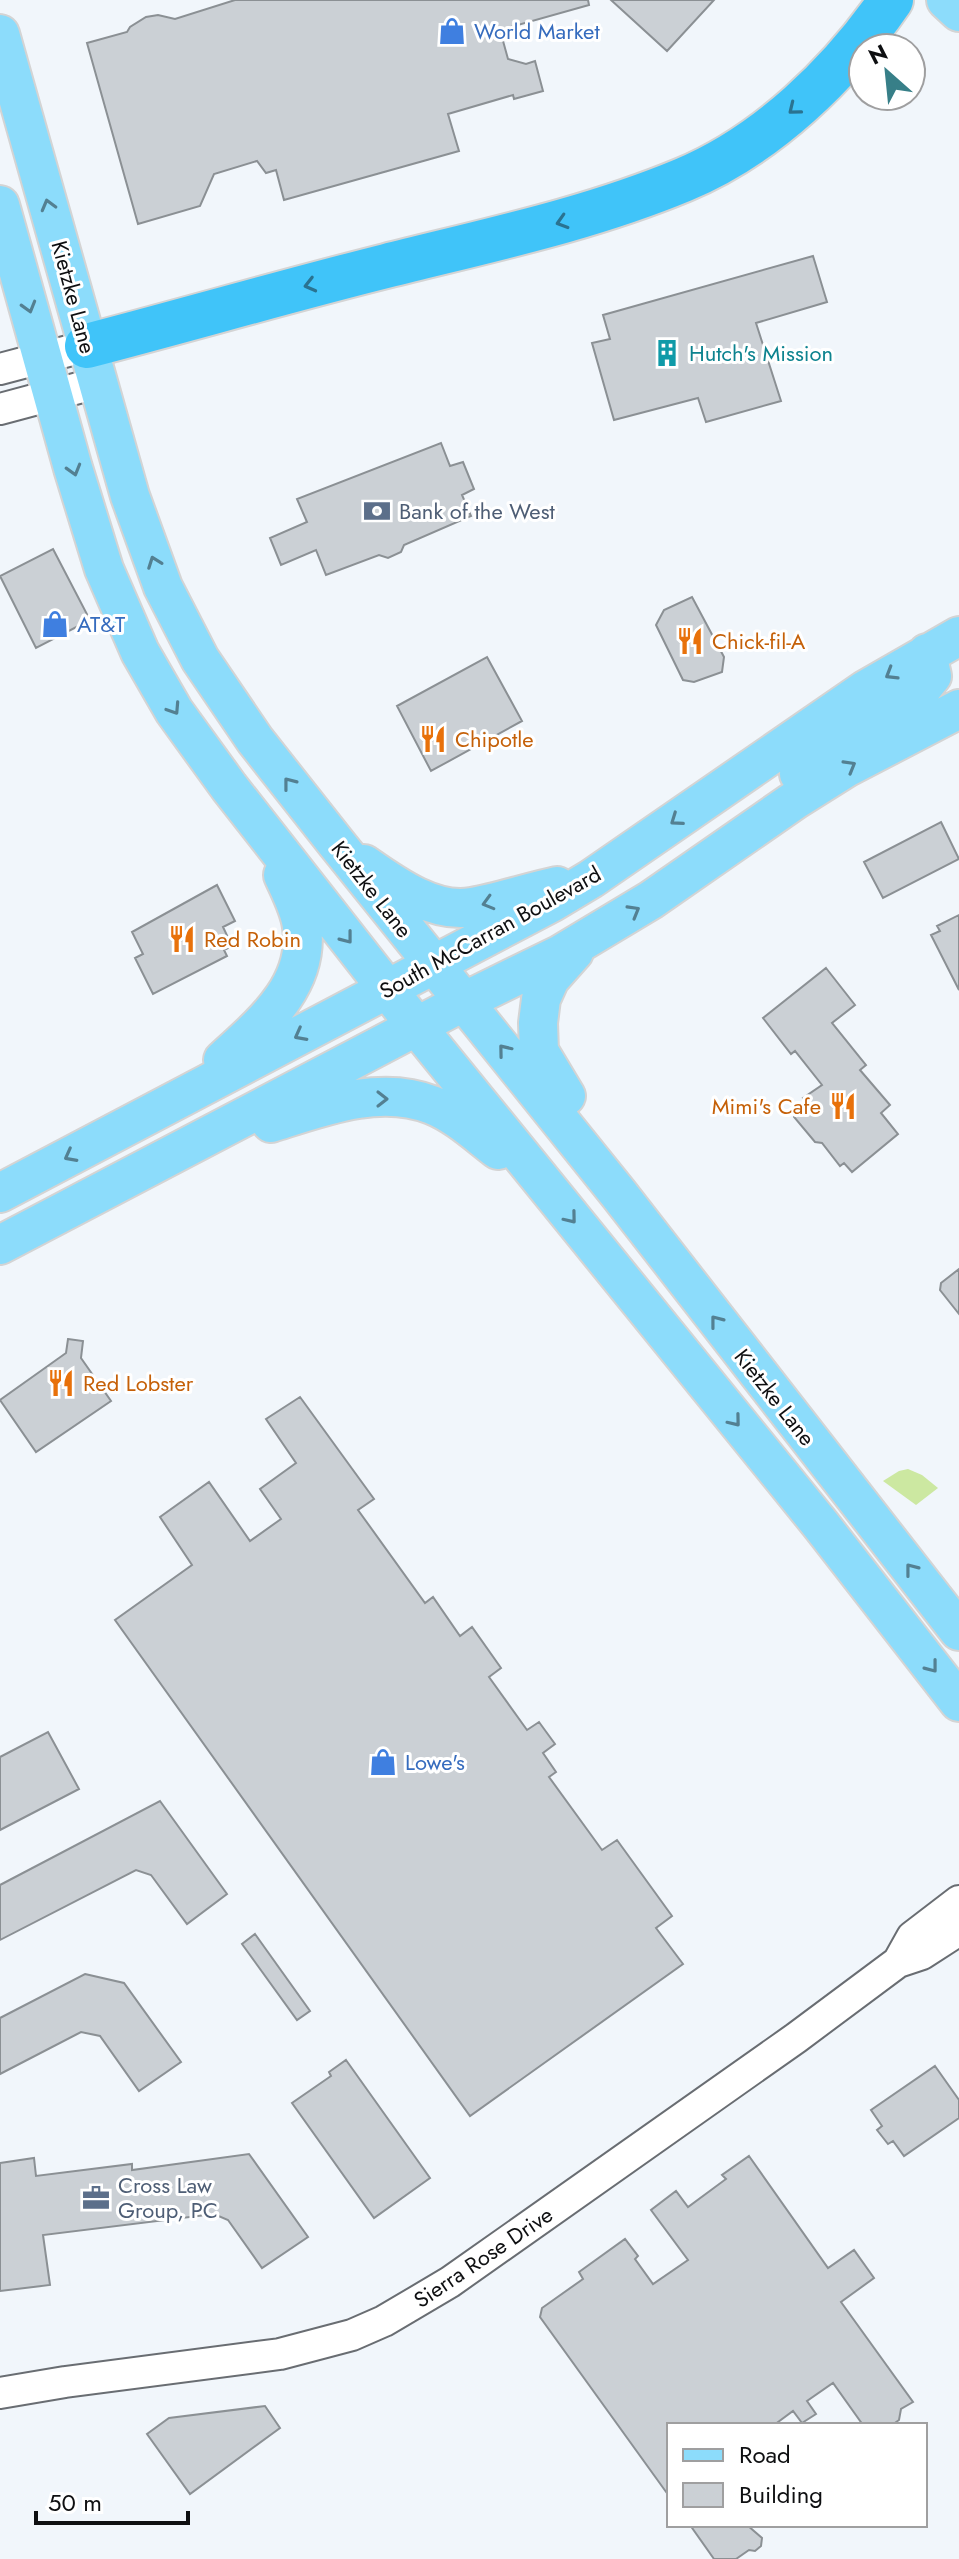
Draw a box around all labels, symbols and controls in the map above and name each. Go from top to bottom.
place label: World Market [474,15,600,47]
shop icon: World Market [437,16,467,46]
north arrow [847,32,927,112]
text: N [863,36,893,72]
one-way arrow [789,99,803,114]
one-way arrow [41,199,58,213]
one-way arrow [555,213,569,229]
street label: Kietzke Lane [44,237,104,357]
one-way arrow [303,276,317,293]
one-way arrow [20,299,36,313]
place label: Hutch's Mission [689,337,833,369]
building icon: Hutch's Mission [652,338,682,368]
one-way arrow [65,463,81,477]
place label: Bank of the West [399,495,556,527]
bank icon: Bank of the West [362,496,392,526]
one-way arrow [147,556,164,570]
place label: AT&T [77,608,126,640]
shop icon: AT&T [40,609,70,639]
place label: Chick-fil-A [712,625,806,657]
restaurant icon: Chick-fil-A [675,626,705,656]
one-way arrow [885,665,900,680]
one-way arrow [164,700,179,715]
place label: Chipotle [455,723,534,755]
restaurant icon: Chipotle [418,724,448,754]
one-way arrow [841,760,855,776]
one-way arrow [284,777,298,792]
one-way arrow [670,810,684,825]
street label: Kietzke Lane [324,834,420,944]
street label: South McCarran Boulevard [373,858,607,1006]
one-way arrow [481,893,495,910]
one-way arrow [625,905,640,921]
place label: Red Robin [204,923,301,955]
restaurant icon: Red Robin [167,924,197,954]
one-way arrow [338,929,352,944]
one-way arrow [294,1025,309,1040]
one-way arrow [499,1044,513,1059]
one-way arrow [376,1090,389,1108]
place label: Mimi's Cafe [712,1090,821,1122]
restaurant icon: Mimi's Cafe [828,1091,858,1121]
one-way arrow [64,1146,79,1161]
one-way arrow [562,1209,576,1224]
one-way arrow [711,1315,725,1330]
street label: Kietzke Lane [727,1342,823,1452]
place label: Red Lobster [83,1367,194,1399]
restaurant icon: Red Lobster [46,1368,76,1398]
one-way arrow [725,1411,740,1426]
one-way arrow [906,1564,921,1578]
one-way arrow [923,1659,937,1673]
place label: Lowe's [405,1746,465,1778]
shop icon: Lowe's [368,1747,398,1777]
place label: Cross Law Group, PC [118,2169,218,2226]
office icon: Cross Law Group, PC [81,2183,111,2213]
street label: Sierra Rose Drive [407,2199,559,2315]
legend [667,2423,927,2527]
text: Road [739,2437,791,2472]
scale bar [36,2475,188,2525]
text: Building [739,2477,823,2512]
text: 50 m [48,2485,102,2520]

